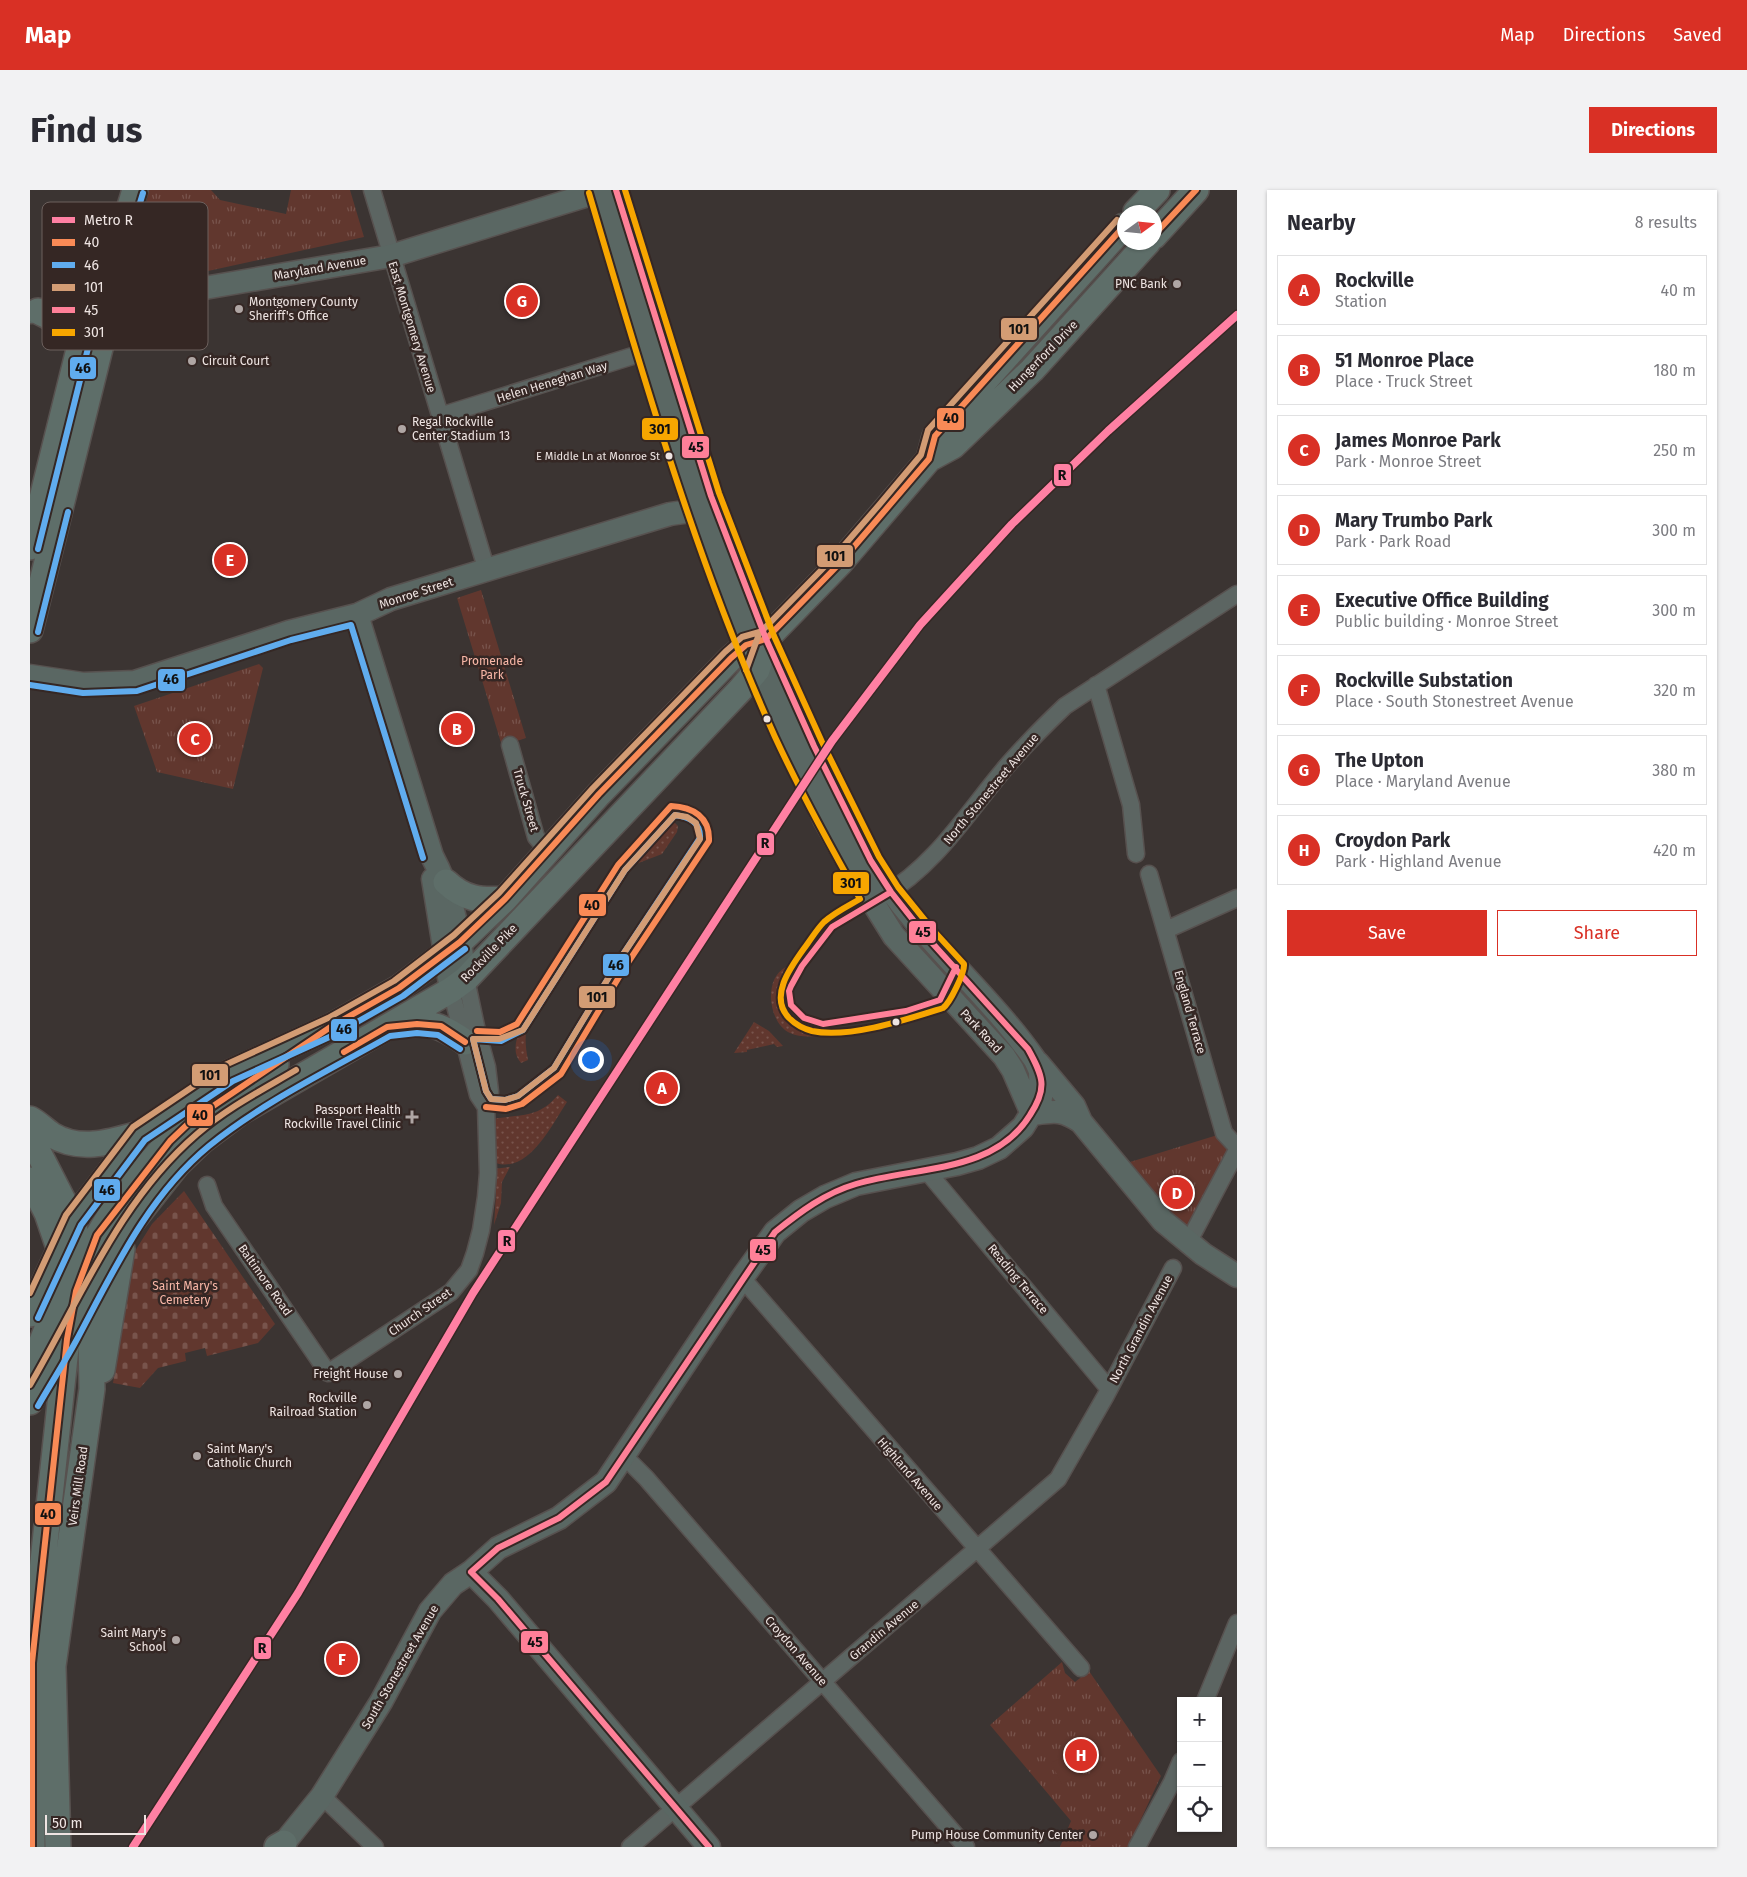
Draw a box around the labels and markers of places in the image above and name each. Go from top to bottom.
place label: PNC Bank [1115,277,1168,291]
marker: PNC Bank [1171,278,1183,290]
pin: G [506,282,538,320]
place label: Montgomery County Sheriff's Office [249,295,358,323]
marker: Montgomery County Sheriff's Office [233,303,245,315]
place label: Circuit Court [202,354,270,368]
marker: Circuit Court [186,355,198,367]
place label: Regal Rockville Center Stadium 13 [412,415,510,443]
marker: Regal Rockville Center Stadium 13 [396,423,408,435]
place label: E Middle Ln at Monroe St [536,450,660,463]
marker: E Middle Ln at Monroe St [664,451,674,461]
pin: E [214,541,246,579]
pin: B [441,710,473,748]
unlabelled marker [762,714,772,724]
pin: C [179,720,211,758]
unlabelled marker [891,1017,901,1027]
pin: A [646,1069,678,1107]
place label: Passport Health Rockville Travel Clinic [284,1103,401,1131]
marker: Passport Health Rockville Travel Clinic [405,1110,419,1124]
pin: D [1161,1174,1193,1212]
place label: Freight House [313,1367,388,1381]
marker: Freight House [392,1368,404,1380]
place label: Rockville Railroad Station [269,1391,357,1419]
marker: Rockville Railroad Station [361,1399,373,1411]
place label: Saint Mary's Catholic Church [207,1442,292,1470]
marker: Saint Mary's Catholic Church [191,1450,203,1462]
place label: Saint Mary's School [100,1626,166,1654]
marker: Saint Mary's School [170,1634,182,1646]
pin: F [326,1640,358,1678]
pin: H [1065,1736,1097,1774]
place label: Pump House Community Center [911,1828,1083,1842]
marker: Pump House Community Center [1087,1829,1099,1841]

